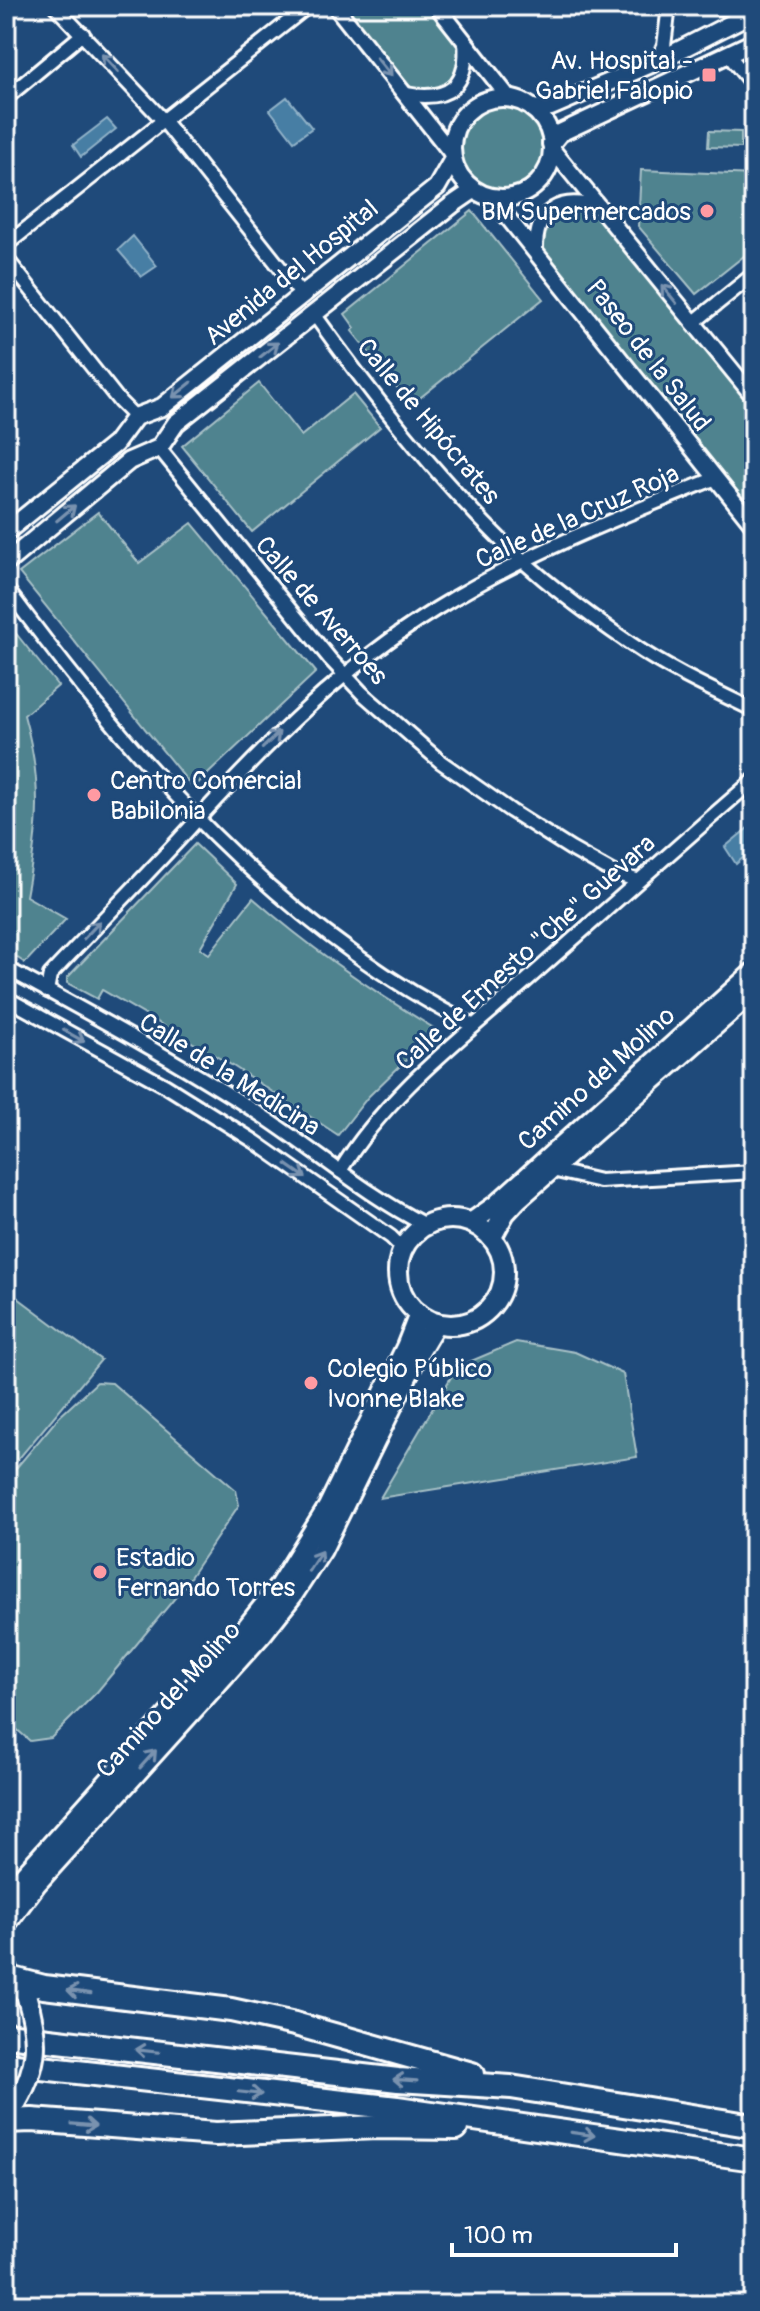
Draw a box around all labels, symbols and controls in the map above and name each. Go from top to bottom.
place label: Av. Hospital - Gabriel Falopio [535,45,693,107]
one-way arrow [101,54,119,74]
one-way arrow [375,56,392,77]
marker: Av. Hospital - Gabriel Falopio [700,66,718,84]
street label: Avenida del Hospital [198,193,385,353]
place label: BM Supermercados [481,196,691,228]
marker: BM Supermercados [698,202,716,220]
street label: Paseo de la Salud [579,273,717,438]
one-way arrow [660,284,678,305]
street label: Calle de Hipócrates [350,332,507,511]
one-way arrow [258,341,279,358]
one-way arrow [172,382,193,399]
street label: Calle de la Cruz Roja [471,458,684,576]
one-way arrow [55,505,76,523]
street label: Calle de Averroes [248,530,395,692]
one-way arrow [260,732,280,750]
place label: Centro Comercial Babilonia [110,765,302,827]
marker: Centro Comercial Babilonia [85,786,103,804]
street label: Calle de Ernesto "Che" Guevara [389,828,662,1078]
one-way arrow [83,920,102,940]
street label: Camino del Molino [511,1000,682,1158]
street label: Calle de la Medicina [133,1006,326,1143]
one-way arrow [62,1029,86,1044]
one-way arrow [285,1163,307,1179]
place label: Colegio Público Ivonne Blake [327,1353,492,1415]
marker: Colegio Público Ivonne Blake [302,1374,320,1392]
place label: Estadio Fernando Torres [116,1542,296,1604]
one-way arrow [307,1550,324,1572]
marker: Estadio Fernando Torres [91,1563,109,1581]
street label: Camino del Molino [90,1614,248,1785]
one-way arrow [139,1750,157,1770]
one-way arrow [66,1984,93,1999]
one-way arrow [134,2043,161,2058]
one-way arrow [392,2072,419,2087]
one-way arrow [236,2085,263,2100]
one-way arrow [70,2117,97,2132]
one-way arrow [570,2127,595,2142]
scale bar [452,2207,676,2257]
text: 100 m [464,2221,533,2250]

